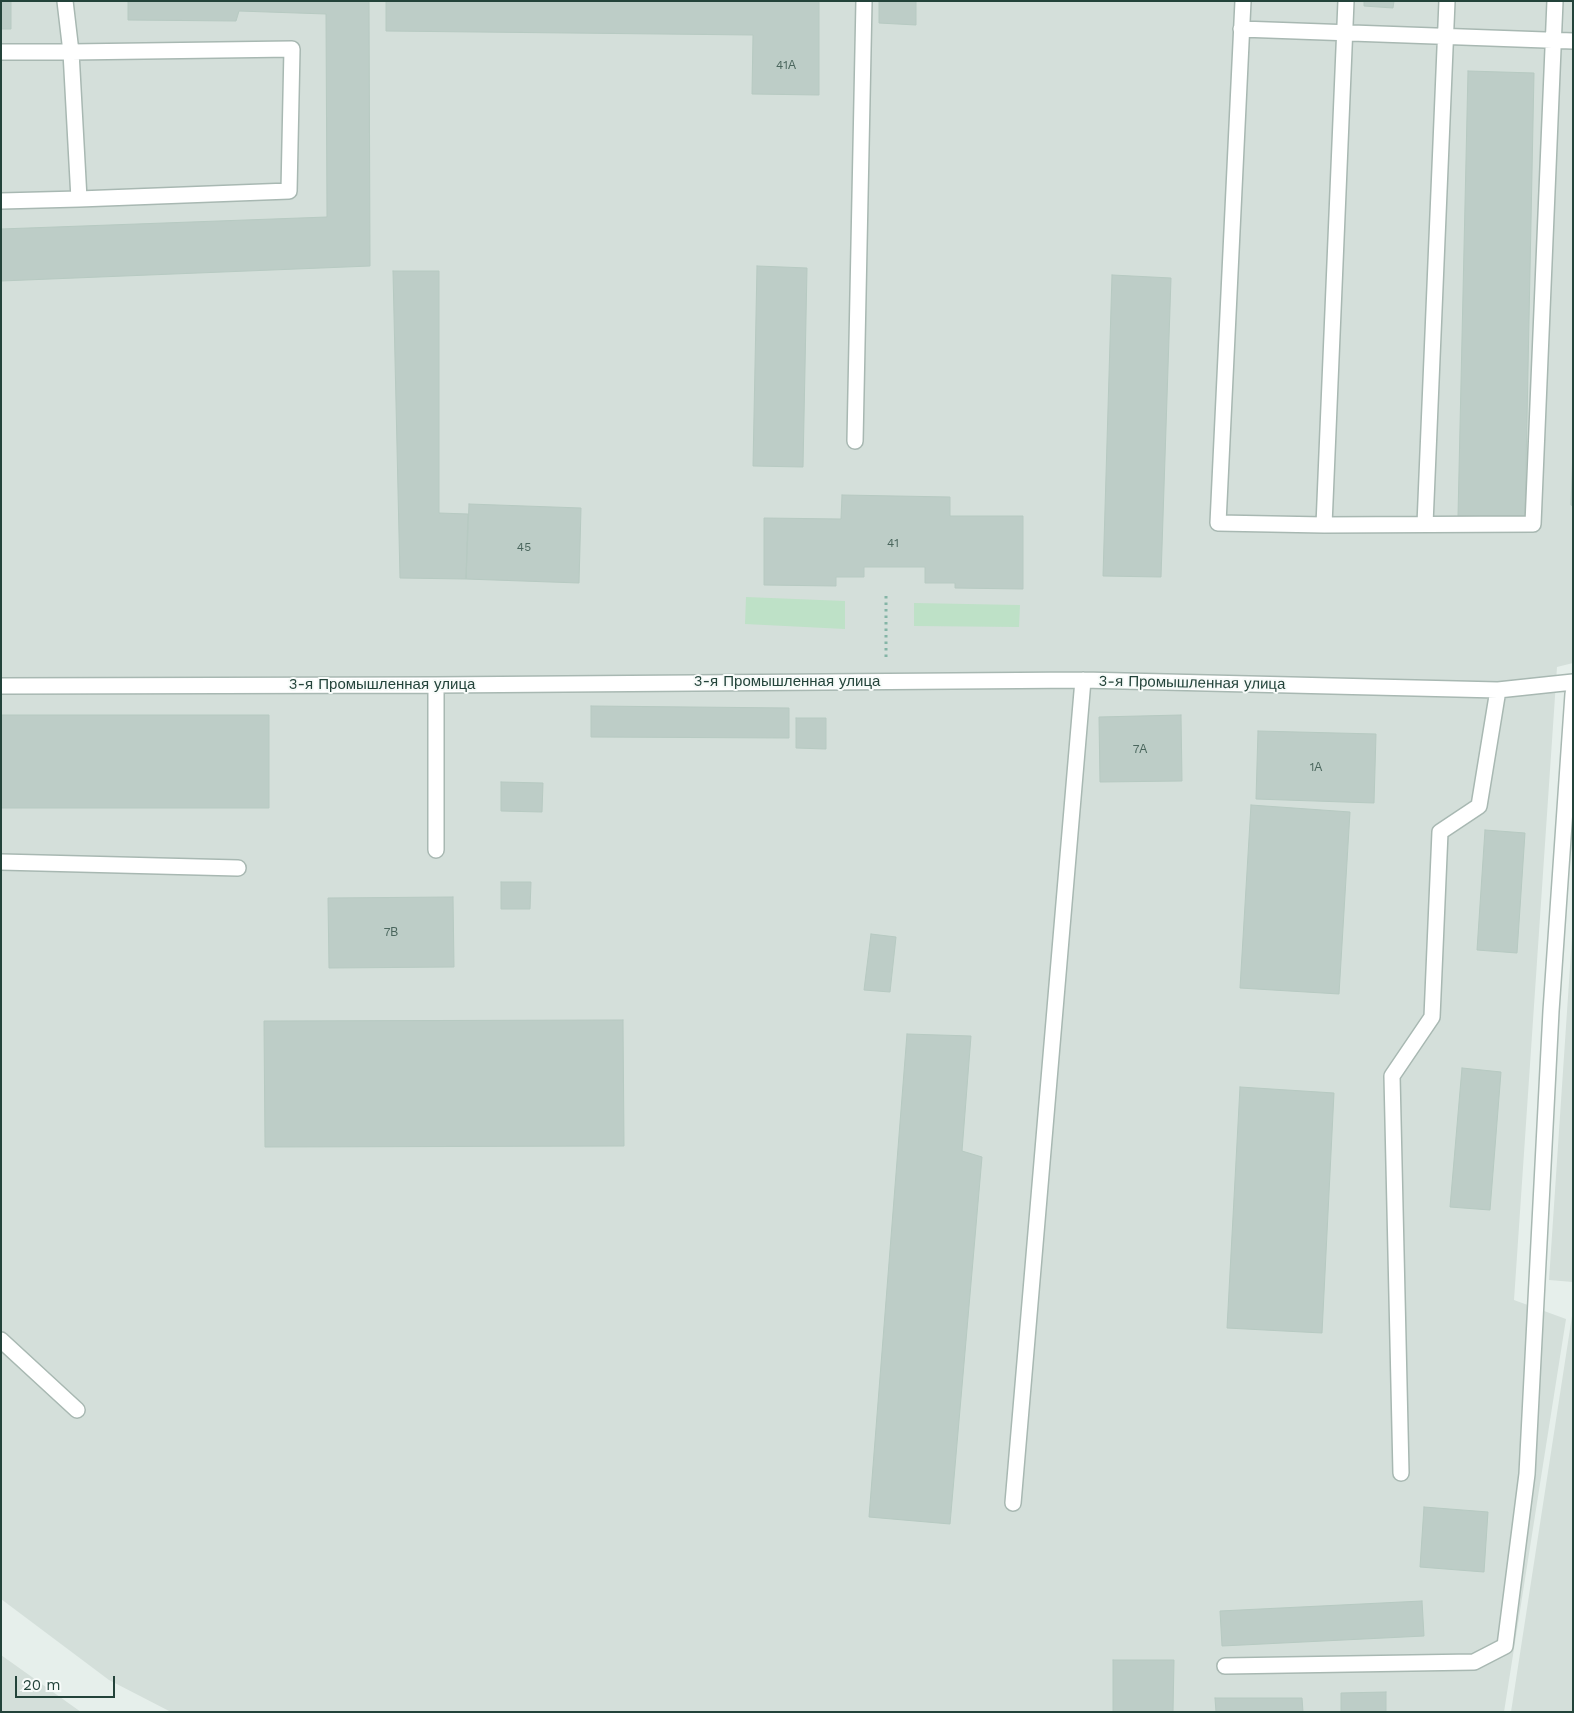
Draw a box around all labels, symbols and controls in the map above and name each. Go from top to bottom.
house number: 41А [776,58,796,72]
house number: 41 [887,536,899,550]
house number: 45 [517,540,531,554]
street label: 3-я Промышленная улица [1099,672,1285,694]
street label: 3-я Промышленная улица [694,673,880,691]
street label: 3-я Промышленная улица [289,676,475,694]
house number: 7А [1133,742,1147,756]
house number: 1А [1310,760,1322,774]
house number: 7В [384,925,398,939]
scale bar [18,1666,118,1698]
text: 20 m [23,1676,61,1694]

